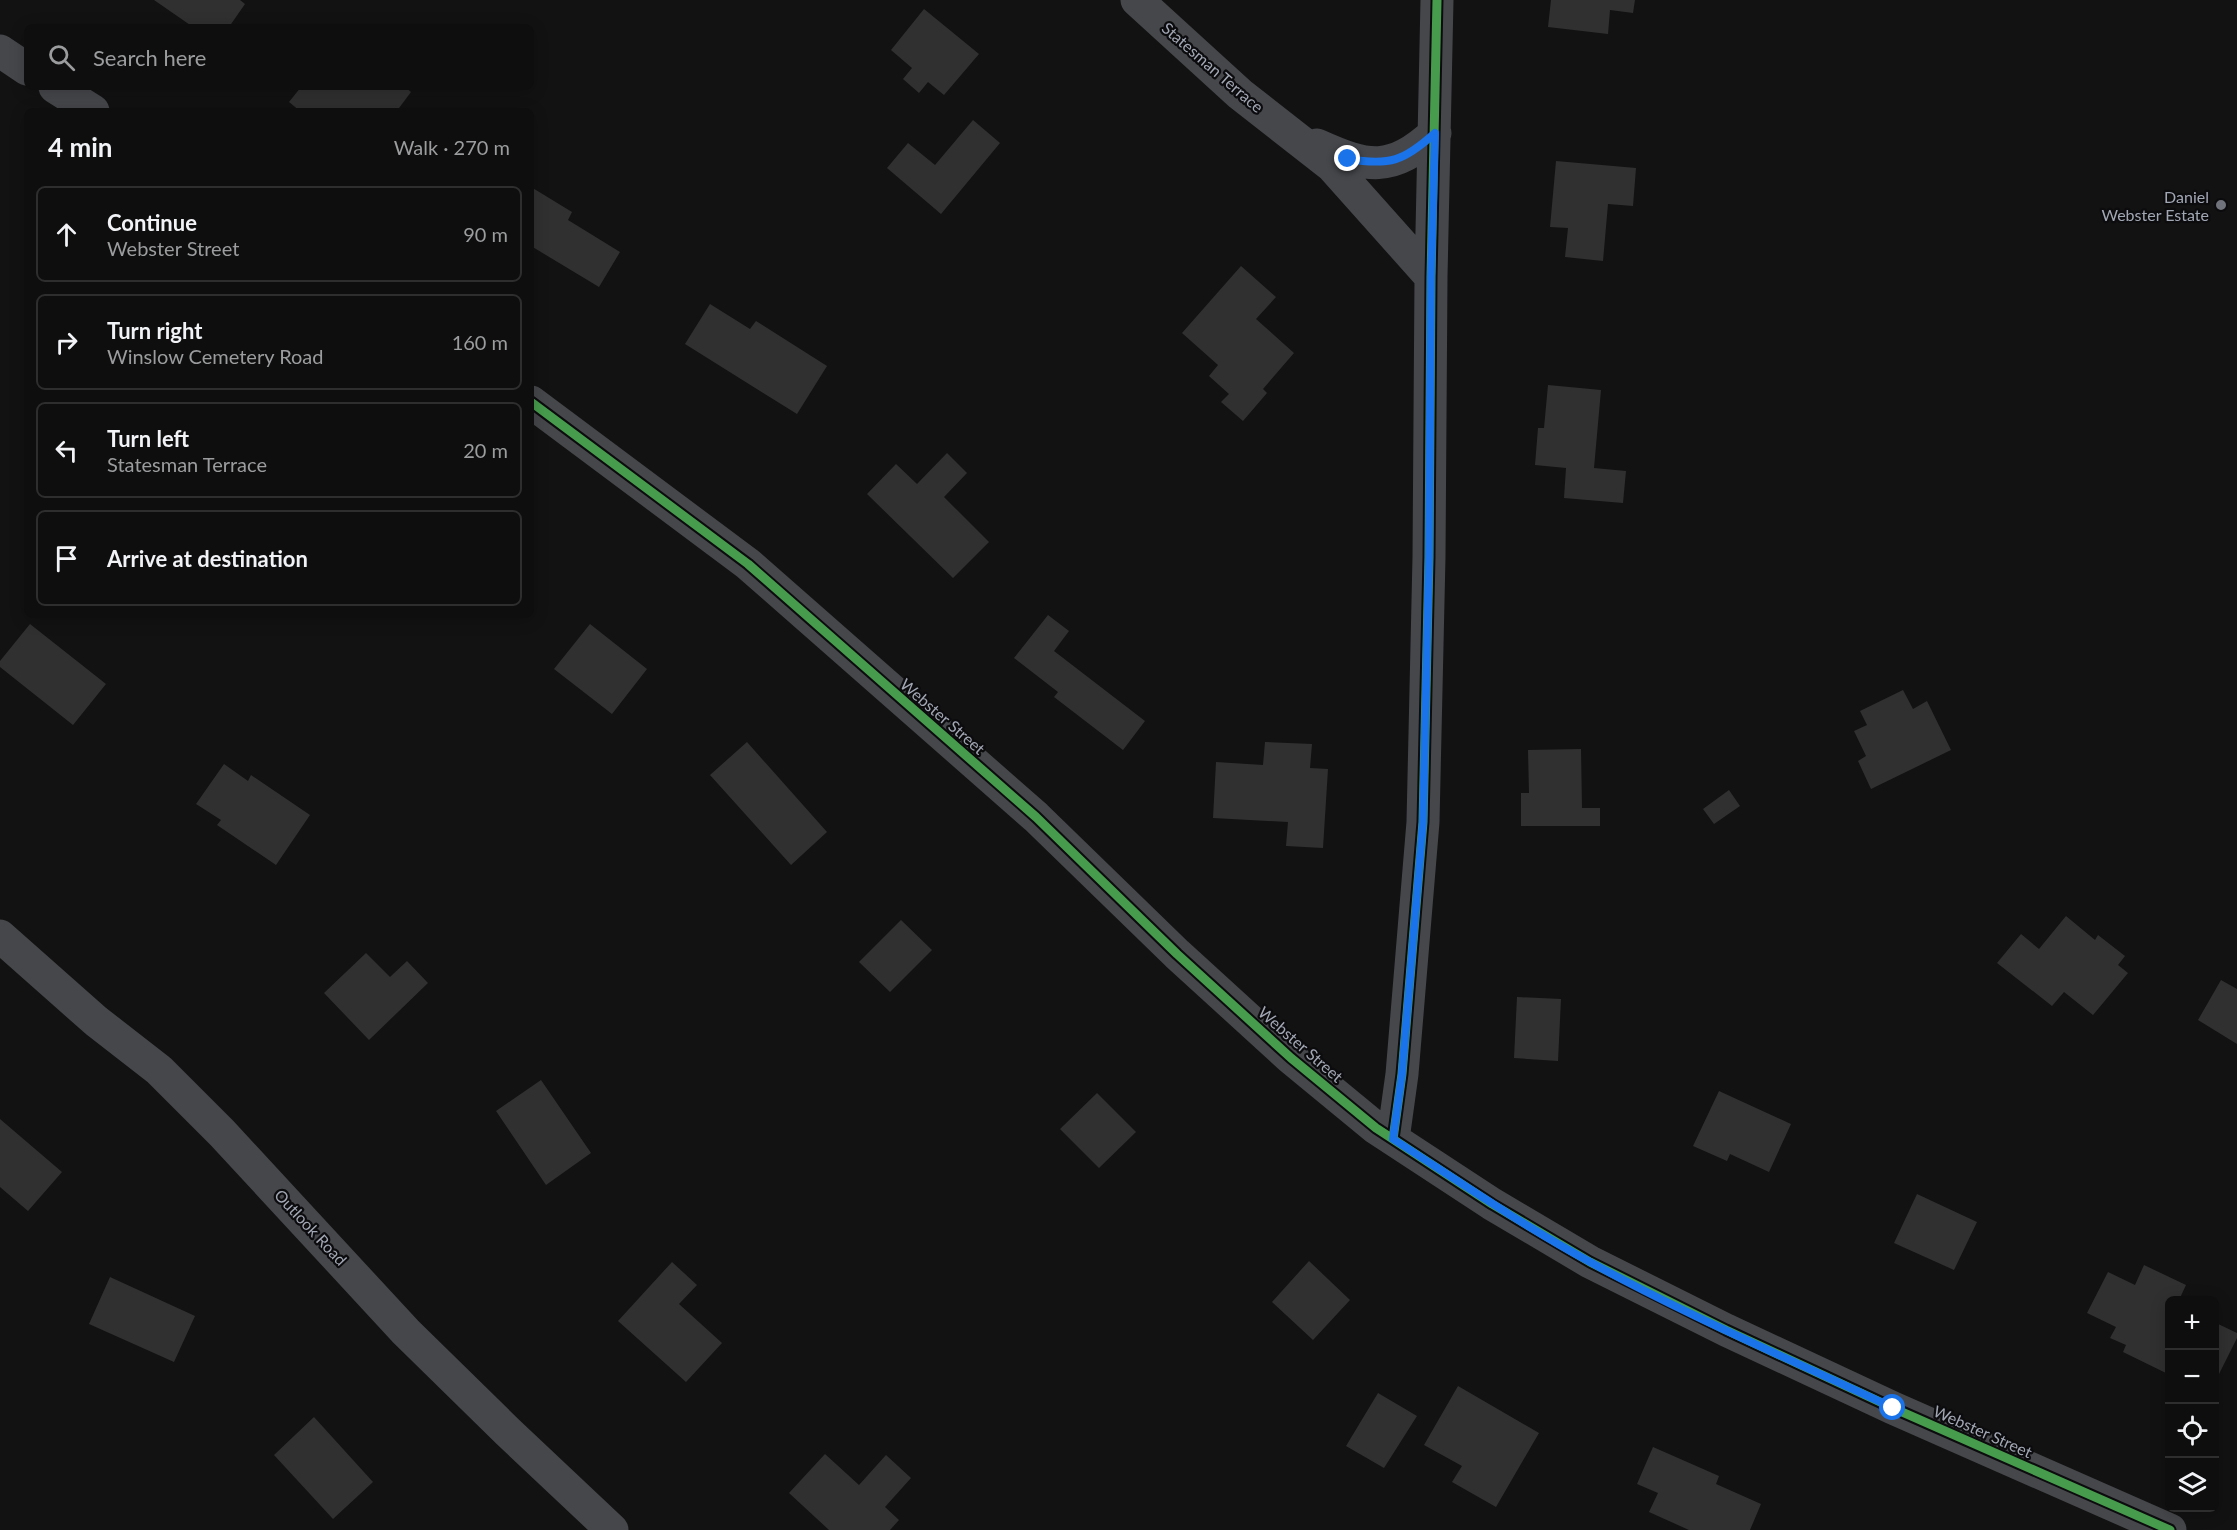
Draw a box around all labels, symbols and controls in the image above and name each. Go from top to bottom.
street label: Statesman Terrace [1158,18,1268,116]
search box [24,24,534,90]
icon: search [45,41,78,74]
text: Search here [93,44,206,71]
text: 4 min [48,131,112,163]
text: Walk · 270 m [394,135,510,159]
route end [1334,145,1360,171]
place label: Daniel Webster Estate [2102,187,2209,224]
marker: Daniel Webster Estate [2214,198,2228,212]
text: Continue [107,209,197,236]
icon: ahead [50,218,83,251]
text: 90 m [463,222,508,246]
text: Webster Street [107,236,239,260]
text: Turn right [107,317,202,344]
icon: right [50,326,83,359]
text: 160 m [452,330,508,354]
text: Winslow Cemetery Road [107,344,324,368]
text: Turn left [107,425,189,452]
icon: left [50,434,83,467]
text: 20 m [463,438,508,462]
text: Statesman Terrace [107,452,267,476]
icon: arrive [50,542,83,575]
text: Arrive at destination [107,545,308,572]
street label: Webster Street [897,674,989,758]
street label: Webster Street [1255,1002,1347,1086]
street label: Outlook Road [271,1185,351,1269]
map controls [2165,1296,2219,1512]
button: + [2165,1296,2219,1350]
button: − [2165,1350,2219,1404]
route start [1879,1394,1905,1420]
street label: Webster Street [1931,1401,2035,1461]
button: locate [2165,1404,2219,1458]
button: layers [2165,1458,2219,1512]

